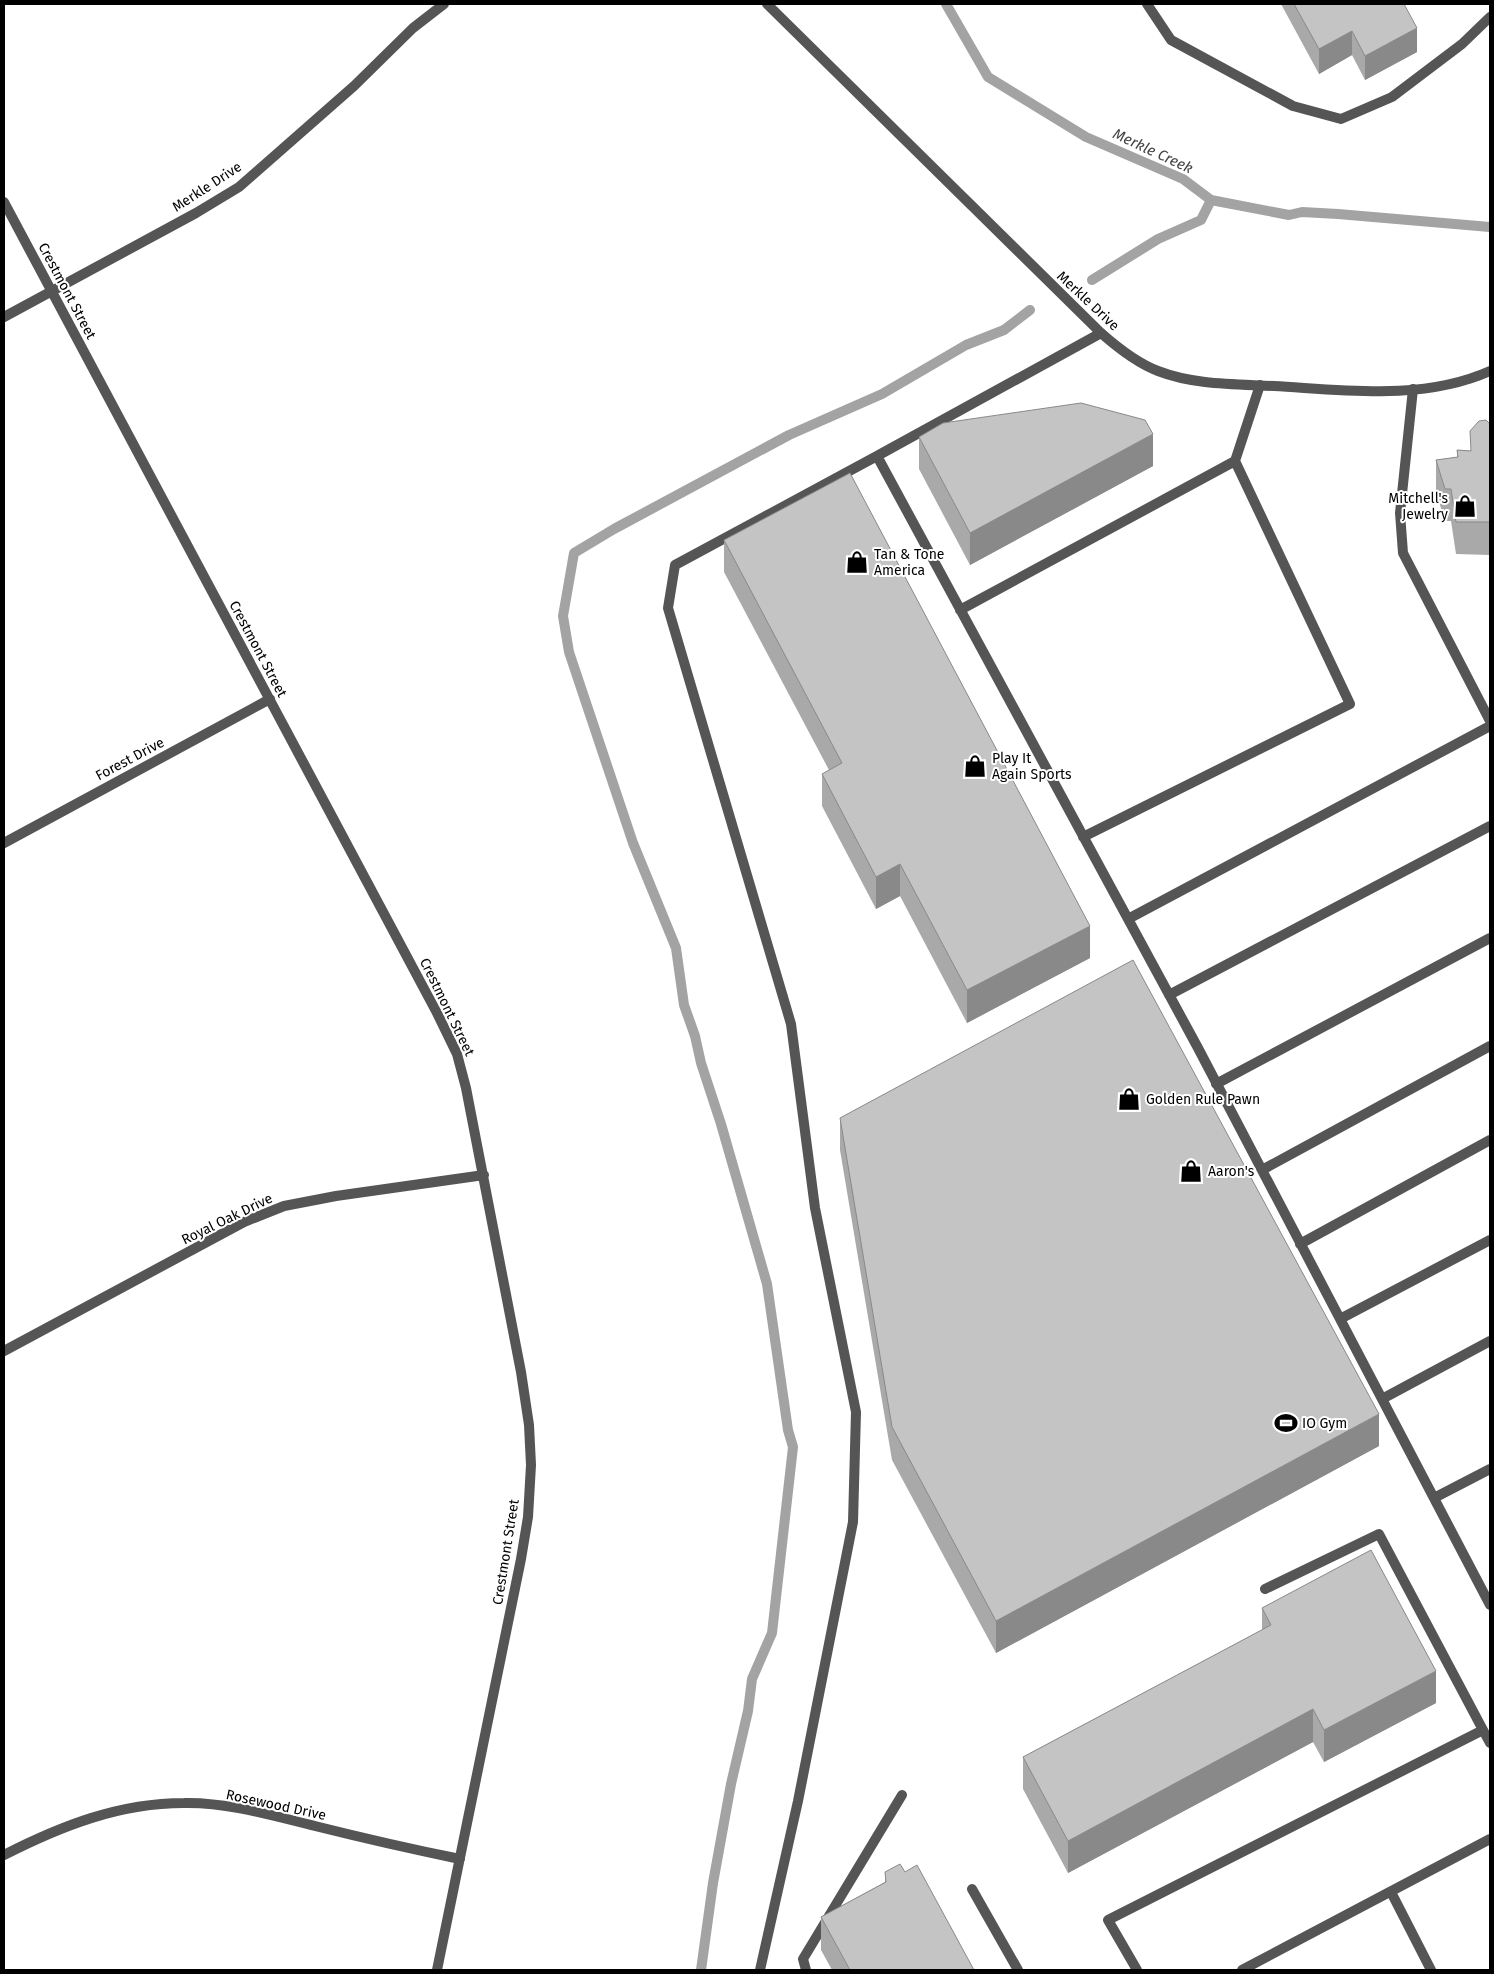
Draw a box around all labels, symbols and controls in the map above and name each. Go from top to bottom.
water label: Merkle Creek [1110,125,1196,177]
street label: Merkle Drive [169,158,245,216]
street label: Crestmont Street [34,240,100,343]
street label: Merkle Drive [1053,268,1123,334]
place label: Mitchell's Jewelry [1388,490,1448,523]
shop icon: Mitchell's Jewelry [1452,493,1478,519]
place label: Tan & Tone America [874,546,944,579]
shop icon: Tan & Tone America [844,549,870,575]
street label: Crestmont Street [225,598,291,701]
street label: Forest Drive [93,734,167,784]
place label: Play It Again Sports [992,750,1072,783]
shop icon: Play It Again Sports [962,753,988,779]
street label: Crestmont Street [416,955,478,1060]
shop icon: Golden Rule Pawn [1116,1086,1142,1112]
place label: Golden Rule Pawn [1146,1091,1260,1108]
shop icon: Aaron's [1178,1158,1204,1184]
place label: Aaron's [1208,1163,1255,1180]
street label: Royal Oak Drive [179,1190,275,1248]
sports icon: IO Gym [1273,1410,1299,1436]
place label: IO Gym [1302,1415,1347,1432]
street label: Crestmont Street [489,1497,523,1606]
street label: Rosewood Drive [224,1786,328,1824]

